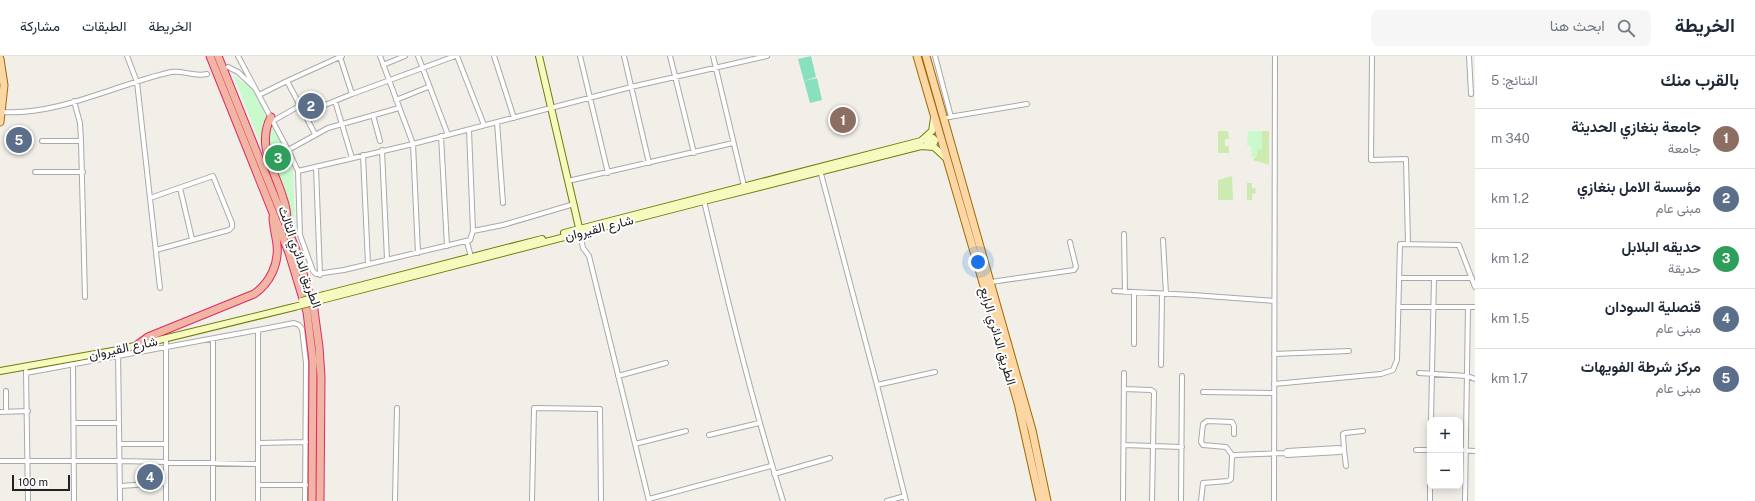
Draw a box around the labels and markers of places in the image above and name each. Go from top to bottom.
pin: 2 [298,91,324,121]
pin: 1 [830,105,856,135]
pin: 5 [6,125,32,155]
pin: 3 [265,143,291,173]
pin: 4 [137,462,163,492]

